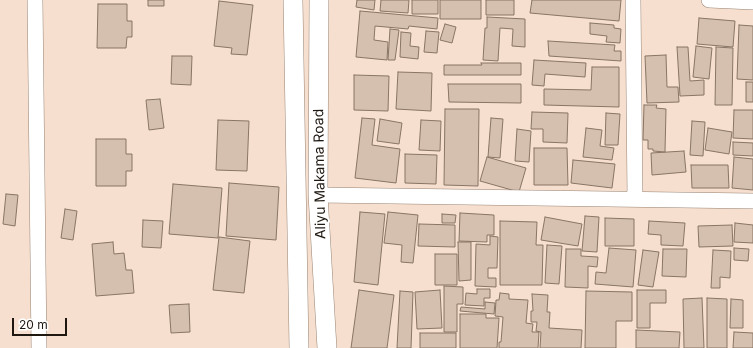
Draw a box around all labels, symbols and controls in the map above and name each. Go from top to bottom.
street label: Aliyu Makama Road [310,109,330,239]
scale bar [14,310,69,336]
text: 20 m [19,317,48,332]

